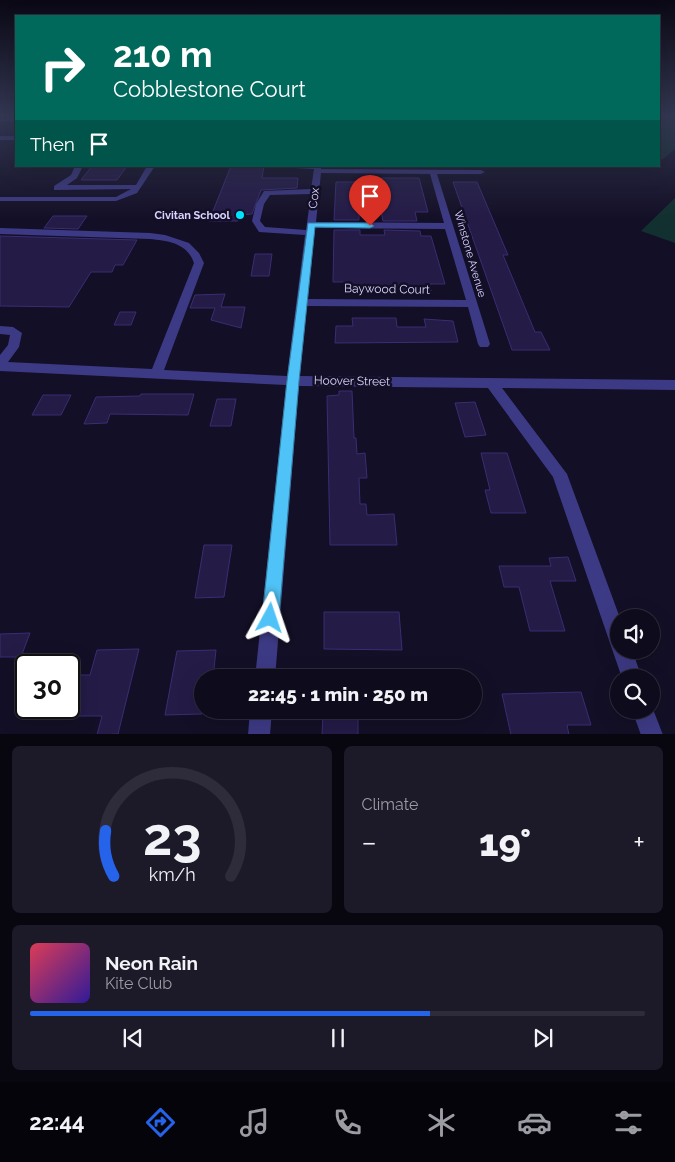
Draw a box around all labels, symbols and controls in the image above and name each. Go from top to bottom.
text: 210 m [113,34,213,75]
icon: right [30,35,95,100]
text: Cobblestone Court [113,76,306,102]
icon: arrive [85,130,113,158]
text: Then [30,133,75,155]
pin [349,175,391,226]
icon: arrive [356,182,384,210]
street label: Cox [306,187,322,209]
place label: Civitan School [155,209,231,222]
marker: Civitan School [234,209,246,221]
street label: Winstone Avenue [451,209,489,299]
street label: Baywood Court [344,281,430,297]
street label: Hoover Street [314,373,390,389]
position arrow [243,591,295,643]
map controls [610,609,660,719]
button: sound [610,609,660,659]
speed limit sign: 30 [15,654,80,719]
button: search [610,669,660,719]
text: 22:45 · 1 min · 250 m [248,683,428,705]
text: Climate [362,795,418,814]
text: 23 [143,806,201,867]
text: 19° [479,820,531,865]
text: − [362,826,377,859]
text: + [633,826,645,859]
text: km/h [148,864,195,885]
text: Neon Rain [105,952,198,974]
text: Kite Club [105,974,172,993]
icon: previous [119,1024,147,1052]
icon: pause [324,1024,352,1052]
icon: next [529,1024,557,1052]
icon: directions [143,1105,178,1140]
icon: music [237,1105,272,1140]
icon: phone [330,1105,365,1140]
icon: climate [424,1105,459,1140]
icon: car [517,1105,552,1140]
icon: filters [611,1105,646,1140]
text: 22:44 [29,1109,85,1135]

